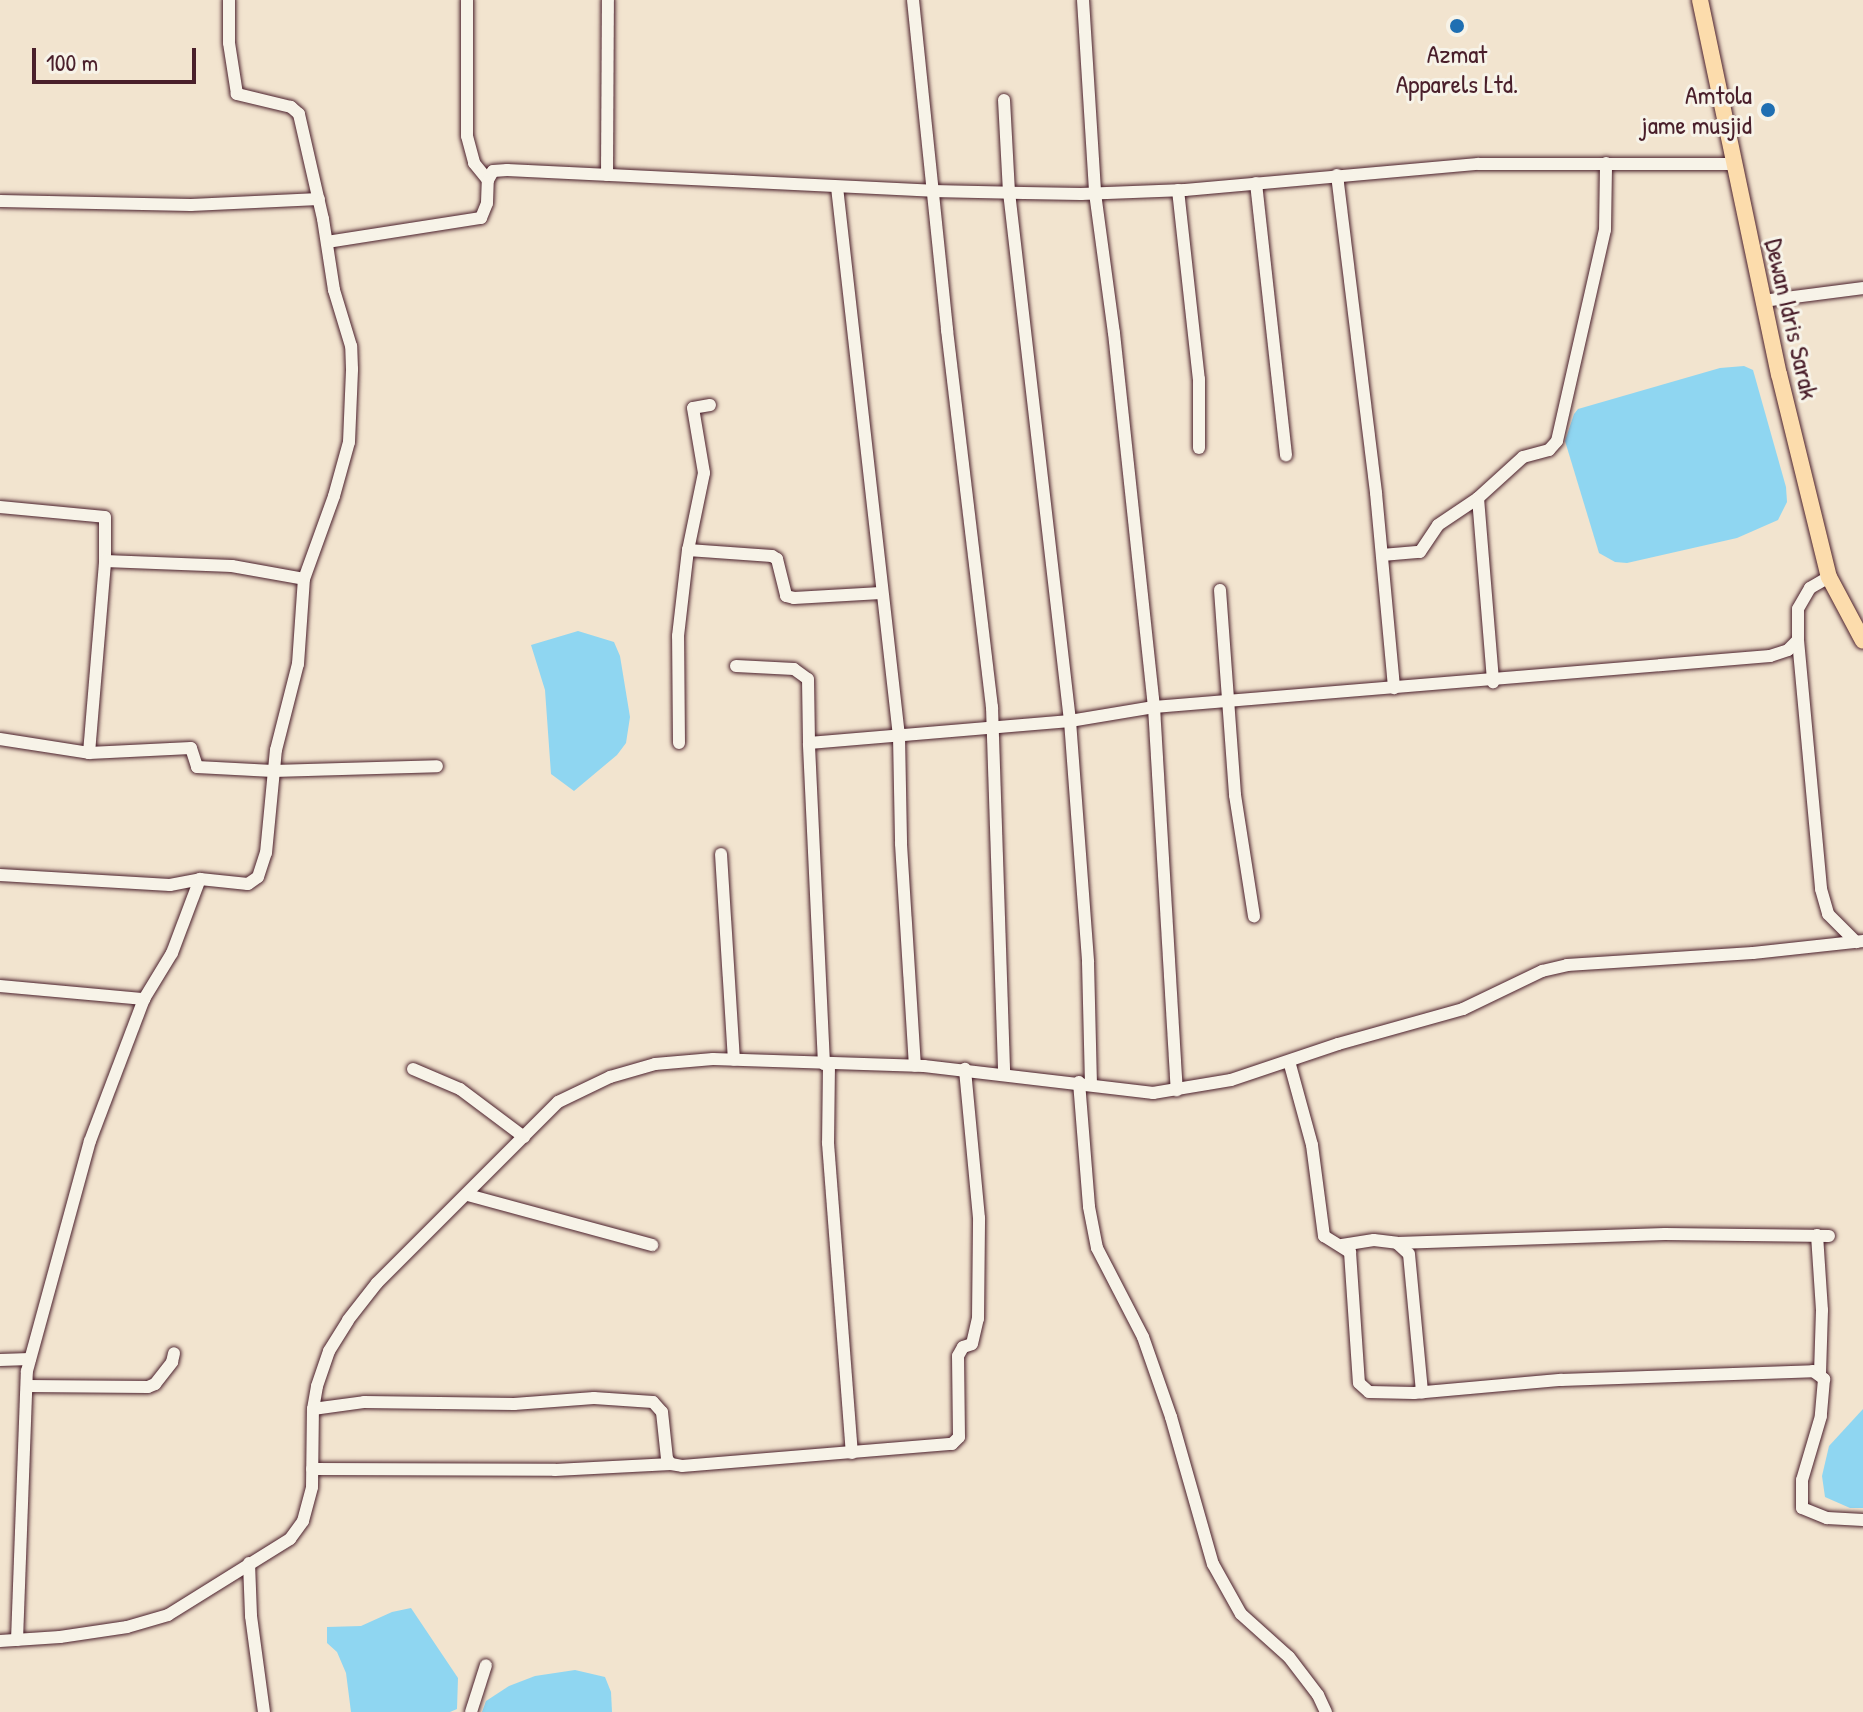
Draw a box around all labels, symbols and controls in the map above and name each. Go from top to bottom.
marker: Azmat Apparels Ltd. [1448,17,1466,35]
scale bar [36,32,200,82]
place label: Azmat Apparels Ltd. [1396,38,1518,100]
text: 100 m [46,46,98,78]
place label: Amtola jame musjid [1642,79,1752,140]
marker: Amtola jame musjid [1759,101,1777,119]
street label: Dewan Idris Sarak [1758,236,1826,402]

